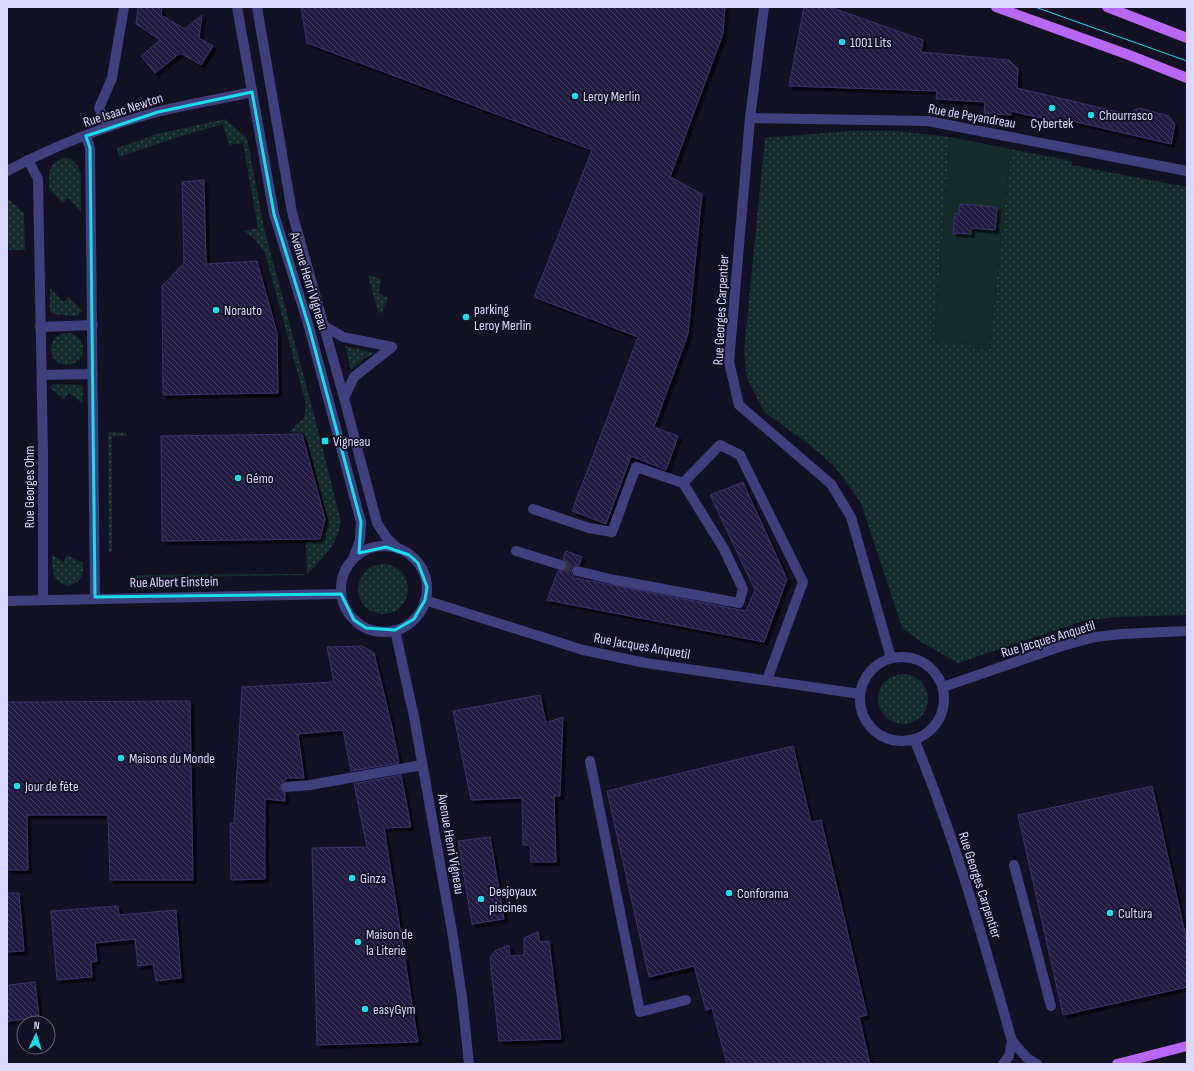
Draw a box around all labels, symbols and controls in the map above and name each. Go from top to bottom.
place label: 1001 Lits [850,34,892,51]
marker: 1001 Lits [837,37,847,47]
place label: Leroy Merlin [583,88,640,105]
street label: Rue Isaac Newton [81,89,165,131]
marker: Leroy Merlin [570,91,580,101]
street label: Rue de Peyandreau [927,100,1017,132]
marker: Cybertek [1047,103,1057,113]
place label: Chourrasco [1099,107,1153,124]
marker: Chourrasco [1086,110,1096,120]
place label: Cybertek [1031,115,1074,132]
street label: Avenue Henri Vigneau [286,229,332,332]
street label: Rue Georges Carpentier [710,254,732,366]
place label: parking Leroy Merlin [474,301,531,334]
place label: Norauto [224,302,262,319]
marker: Norauto [211,305,221,315]
marker: parking Leroy Merlin [461,312,471,322]
place label: Vigneau [333,433,370,450]
marker: Vigneau [320,436,330,446]
street label: Rue Georges Ohm [21,446,38,528]
place label: Gémo [246,470,274,487]
marker: Gémo [233,473,243,483]
street label: Rue Albert Einstein [129,573,219,591]
street label: Rue Jacques Anquetil [999,617,1097,661]
street label: Rue Jacques Anquetil [592,629,692,663]
place label: Maisons du Monde [129,750,215,767]
marker: Maisons du Monde [116,753,126,763]
place label: Jour de fête [24,778,79,795]
marker: Jour de fête [12,781,22,791]
street label: Avenue Henri Vigneau [434,792,468,896]
street label: Rue Georges Carpentier [955,830,1005,940]
place label: Ginza [360,870,386,887]
marker: Ginza [347,873,357,883]
place label: Desjoyaux piscines [489,883,537,916]
place label: Conforama [737,885,789,902]
marker: Conforama [724,888,734,898]
marker: Desjoyaux piscines [476,894,486,904]
place label: Cultura [1118,905,1153,922]
marker: Cultura [1105,908,1115,918]
place label: Maison de la Literie [366,926,413,959]
marker: Maison de la Literie [353,937,363,947]
place label: easyGym [373,1001,416,1018]
marker: easyGym [360,1004,370,1014]
north arrow [16,1015,56,1055]
text: N [33,1019,40,1032]

